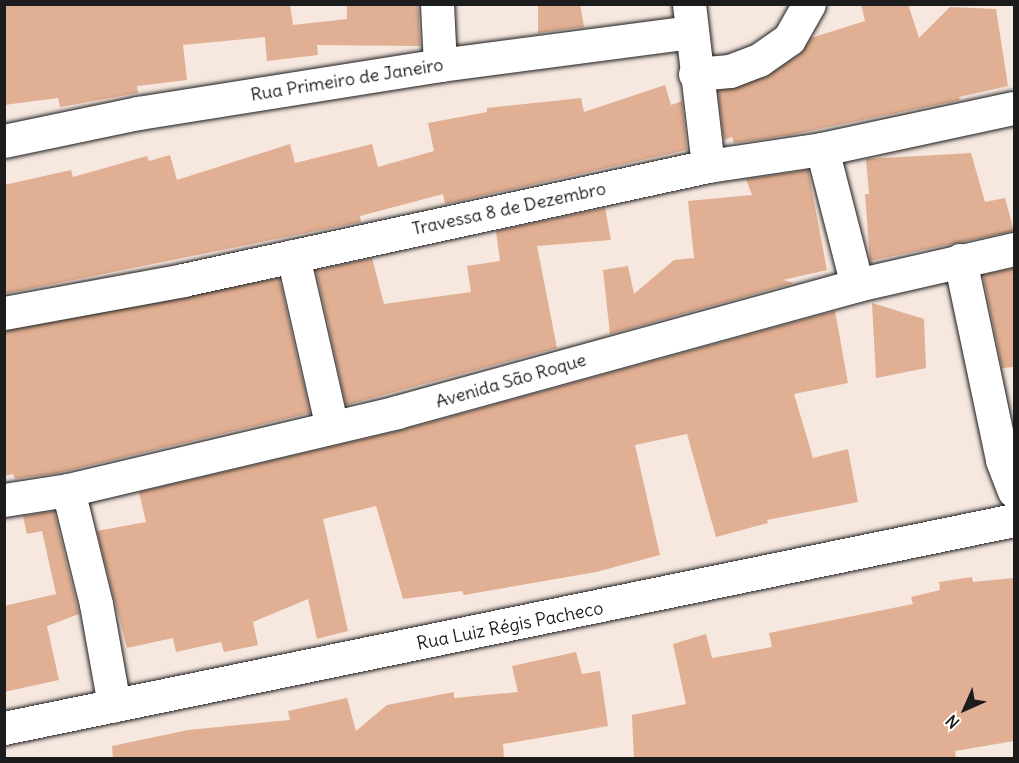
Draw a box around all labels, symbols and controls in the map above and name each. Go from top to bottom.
street label: Rua Primeiro de Janeiro [249,54,445,106]
street label: Travessa 8 de Dezembro [410,178,608,240]
street label: Avenida São Roque [433,349,589,413]
street label: Rua Luiz Régis Pacheco [415,597,605,655]
north arrow [935,679,995,739]
text: N [941,711,963,733]

